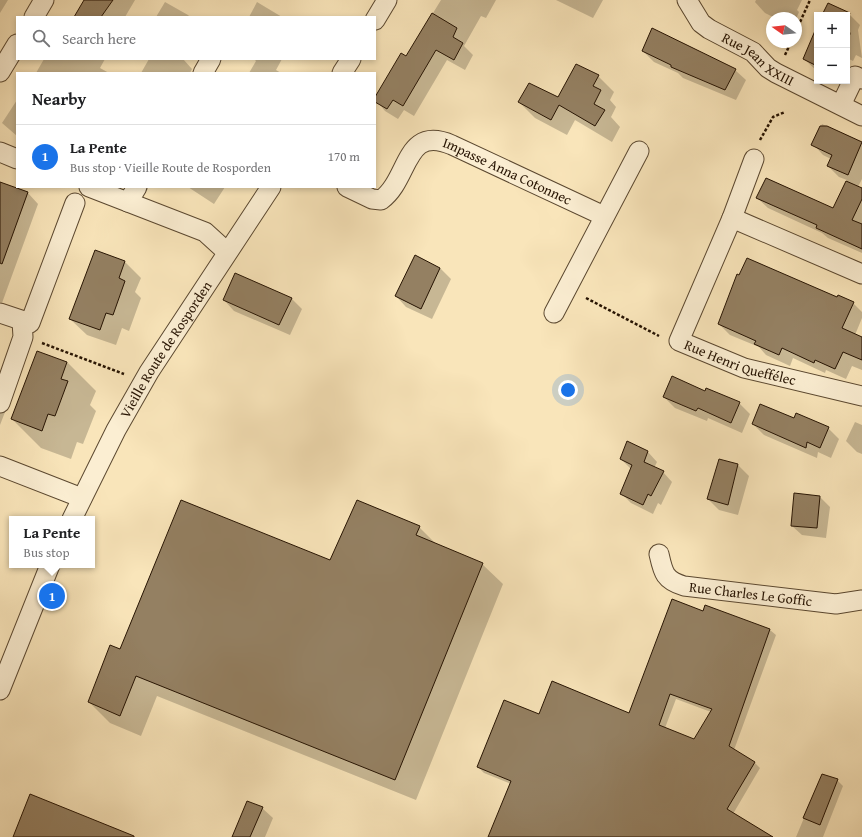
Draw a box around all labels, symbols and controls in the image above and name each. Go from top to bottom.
north arrow [766,12,802,48]
map controls [814,12,850,84]
button: + [814,12,850,48]
search box [16,16,376,60]
icon: search [30,27,52,49]
text: Search here [62,28,136,49]
street label: Rue Jean XXIII [719,28,798,91]
button: − [814,48,850,84]
text: Nearby [32,86,86,111]
street label: Impasse Anna Cotonnec [440,132,575,210]
text: La Pente [70,137,127,158]
text: 1 [42,147,48,166]
text: 170 m [328,147,360,166]
text: Bus stop · Vieille Route de Rosporden [70,158,271,177]
street label: Vieille Route de Rosporden [115,277,217,422]
street label: Rue Henri Queffélec [681,334,798,390]
your location [558,380,578,400]
popup [9,516,95,568]
text: La Pente [24,522,80,543]
text: Bus stop [24,543,69,562]
street label: Rue Charles Le Goffic [688,577,813,611]
pin: 1 [39,581,65,611]

